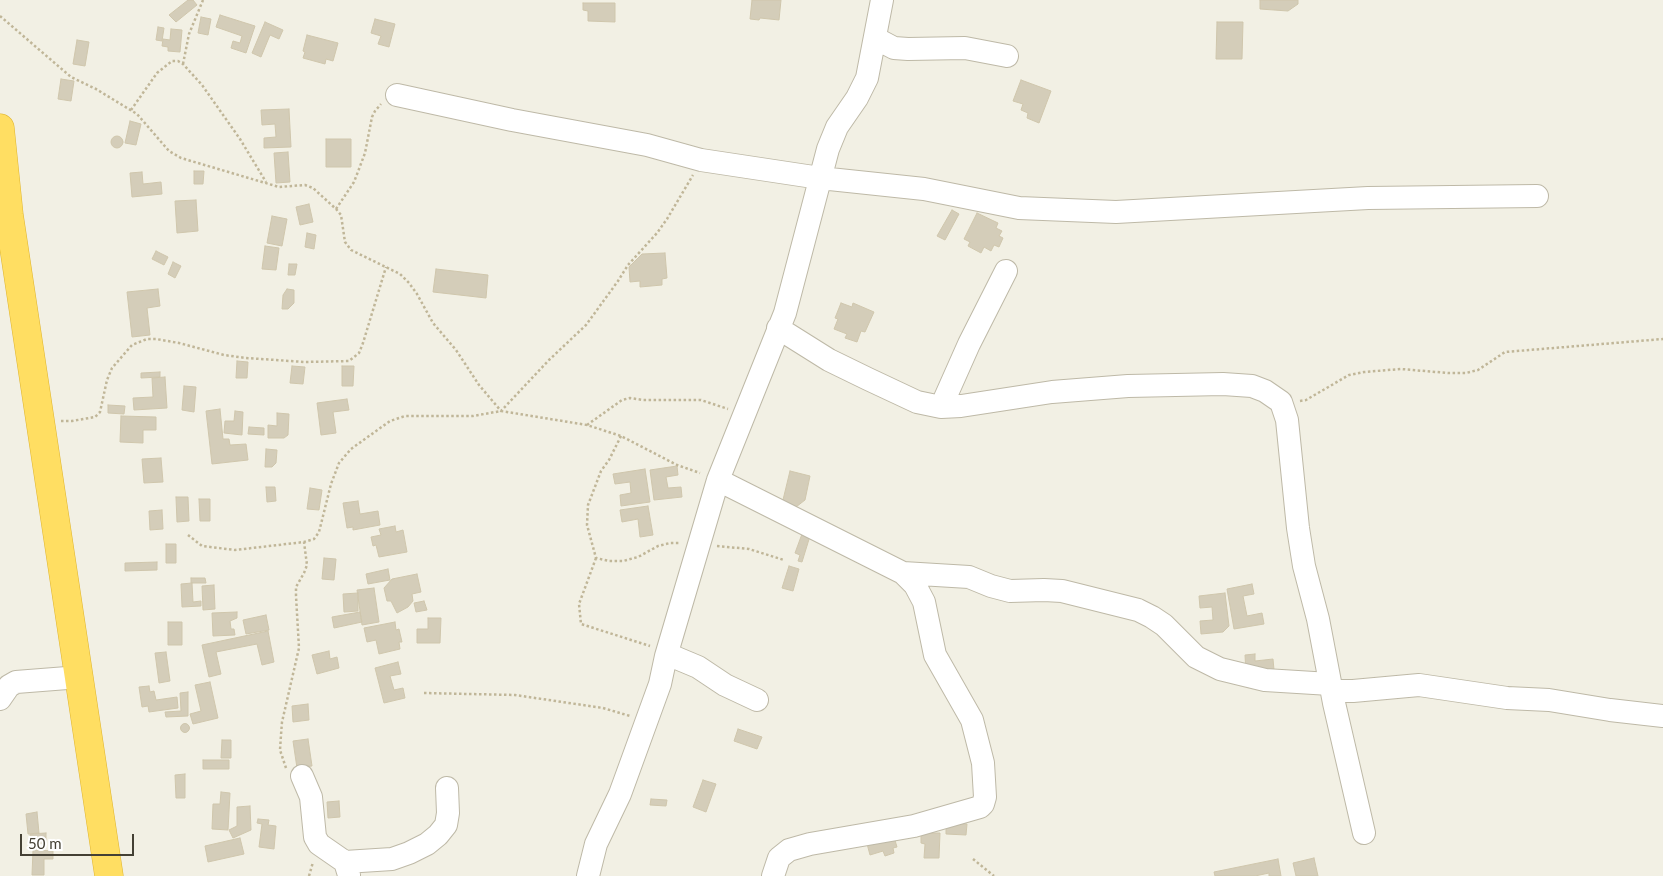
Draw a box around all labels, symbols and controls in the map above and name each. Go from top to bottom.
scale bar [22,824,136,856]
text: 50 m [28,834,62,852]

